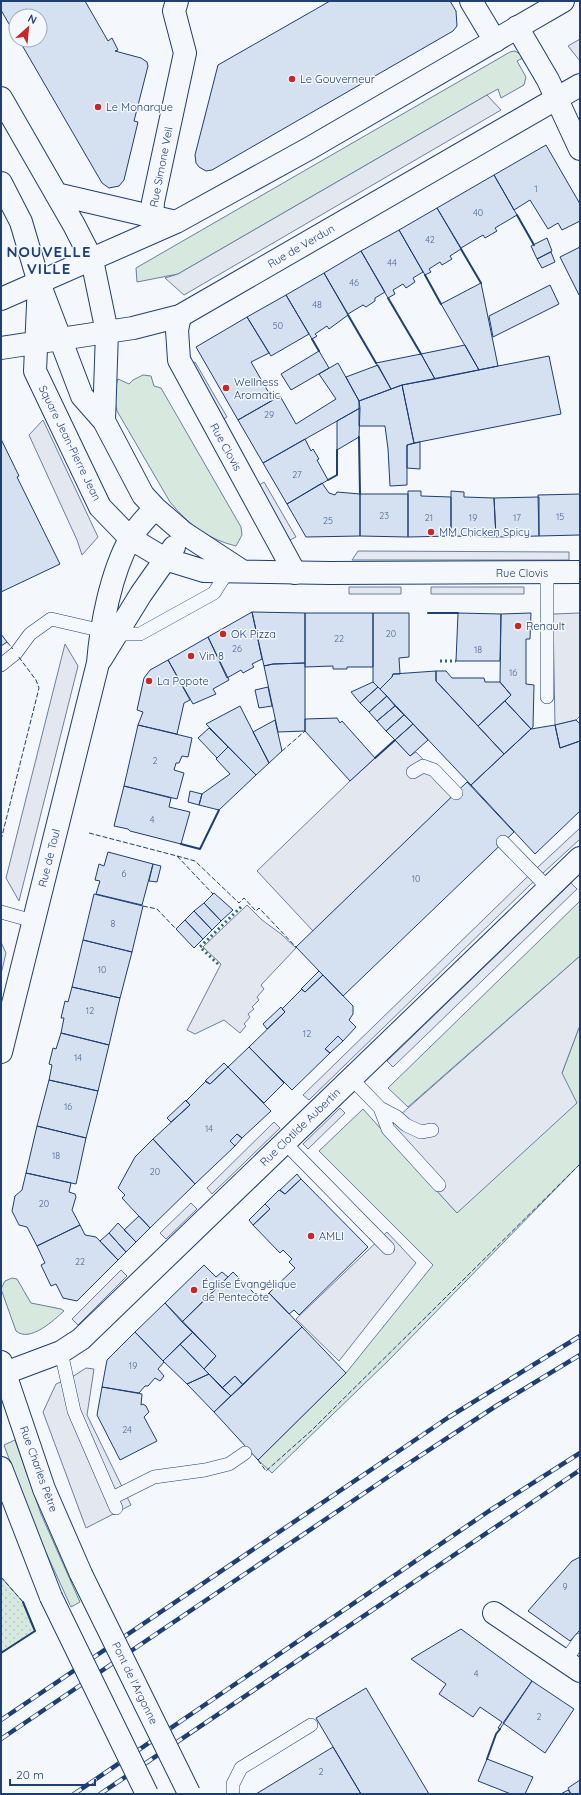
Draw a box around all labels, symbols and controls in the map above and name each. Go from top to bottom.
north arrow [8,8,48,48]
text: N [26,11,39,27]
place label: Le Gouverneur [300,72,376,86]
marker: Le Gouverneur [287,74,297,84]
place label: Le Monarque [106,100,173,114]
marker: Le Monarque [93,102,103,112]
street label: Rue Simone Veil [146,126,176,208]
house number: 1 [534,183,538,194]
house number: 40 [473,207,483,218]
street label: Rue de Verdun [265,221,337,271]
house number: 42 [425,234,435,245]
district label: NOUVELLE VILLE [6,242,92,278]
house number: 44 [387,257,397,268]
house number: 46 [349,277,359,288]
house number: 48 [312,299,322,310]
house number: 50 [273,320,283,331]
place label: Wellness Aromatic [234,375,281,402]
street label: Square Jean-Pierre Jean [36,383,104,503]
marker: Wellness Aromatic [221,383,231,393]
house number: 29 [264,409,274,420]
street label: Rue Clovis [207,421,245,473]
house number: 27 [292,469,302,480]
house number: 23 [379,510,389,521]
house number: 15 [556,511,564,522]
house number: 21 [425,512,433,523]
house number: 19 [469,512,477,523]
house number: 17 [513,512,521,523]
house number: 25 [323,515,333,526]
place label: MM Chicken Spicy [439,525,530,539]
marker: MM Chicken Spicy [426,527,436,537]
street label: Rue Clovis [496,566,548,580]
place label: Renault [526,619,565,633]
marker: Renault [513,621,523,631]
place label: OK Pizza [231,627,276,641]
house number: 20 [386,628,396,639]
marker: OK Pizza [218,629,228,639]
house number: 22 [334,633,344,644]
house number: 26 [232,643,242,654]
house number: 18 [474,644,482,655]
place label: Vin 8 [199,649,224,663]
marker: Vin 8 [186,651,196,661]
house number: 16 [509,667,517,678]
place label: La Popote [157,674,209,688]
marker: La Popote [144,676,154,686]
house number: 2 [153,755,158,766]
house number: 4 [150,814,155,825]
street label: Rue de Toul [35,827,63,889]
house number: 6 [122,868,127,879]
house number: 10 [412,873,420,884]
house number: 8 [111,918,116,929]
house number: 10 [98,964,106,975]
house number: 12 [86,1005,94,1016]
house number: 12 [303,1028,311,1039]
house number: 14 [74,1052,82,1063]
street label: Rue Clotilde Aubertin [257,1085,343,1169]
house number: 16 [64,1101,72,1112]
house number: 14 [205,1123,213,1134]
house number: 18 [52,1150,60,1161]
house number: 20 [150,1166,160,1177]
house number: 20 [39,1198,49,1209]
place label: AMLI [319,1229,344,1243]
marker: AMLI [306,1231,316,1241]
house number: 22 [75,1256,85,1267]
place label: Église Évangélique de Pentecôte [202,1277,296,1304]
marker: Église Évangélique de Pentecôte [189,1285,199,1295]
house number: 19 [129,1360,137,1371]
street label: Rue Charles Pêtre [17,1424,61,1514]
house number: 24 [122,1424,132,1435]
house number: 9 [562,1581,568,1592]
street label: Pont de l'Argonne [109,1639,161,1727]
house number: 4 [474,1668,479,1679]
house number: 2 [537,1711,542,1722]
scale bar [10,1761,95,1787]
house number: 2 [319,1766,324,1777]
text: 20 m [16,1767,44,1782]

